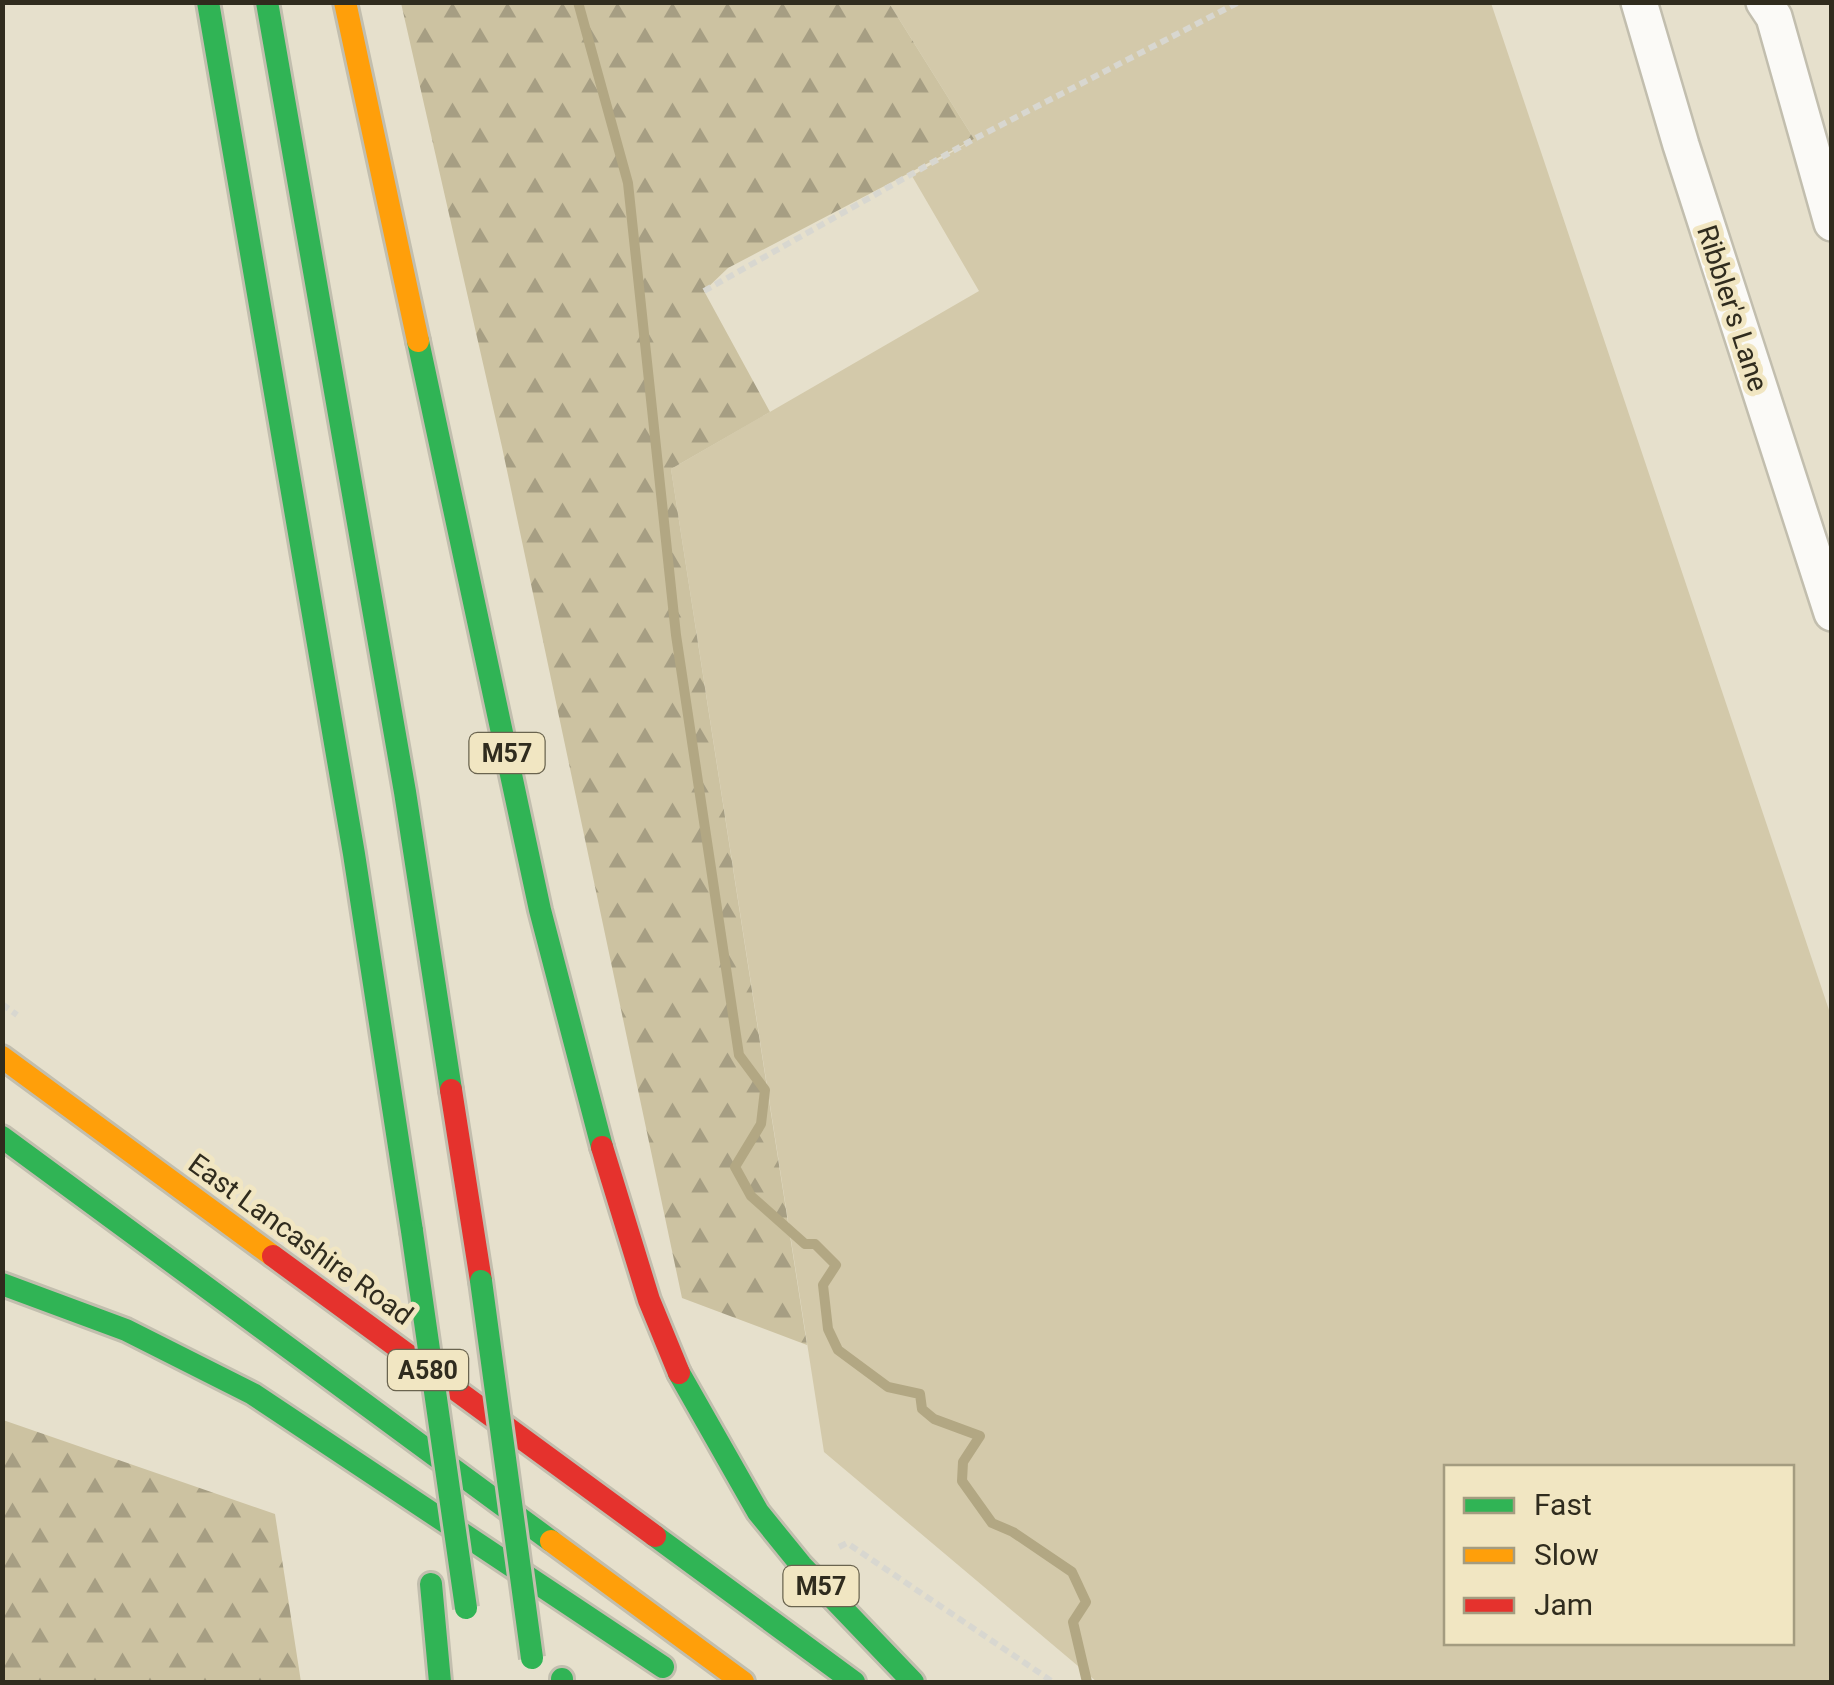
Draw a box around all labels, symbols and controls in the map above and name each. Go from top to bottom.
street label: Ribbler's Lane [1690,221,1775,395]
road number: M57 [470,733,544,773]
street label: East Lancashire Road [182,1147,419,1332]
road number: A580 [388,1350,468,1390]
legend [1444,1465,1794,1645]
text: Fast [1534,1487,1592,1522]
text: Slow [1534,1537,1599,1572]
road number: M57 [784,1566,858,1606]
text: Jam [1534,1587,1593,1622]

